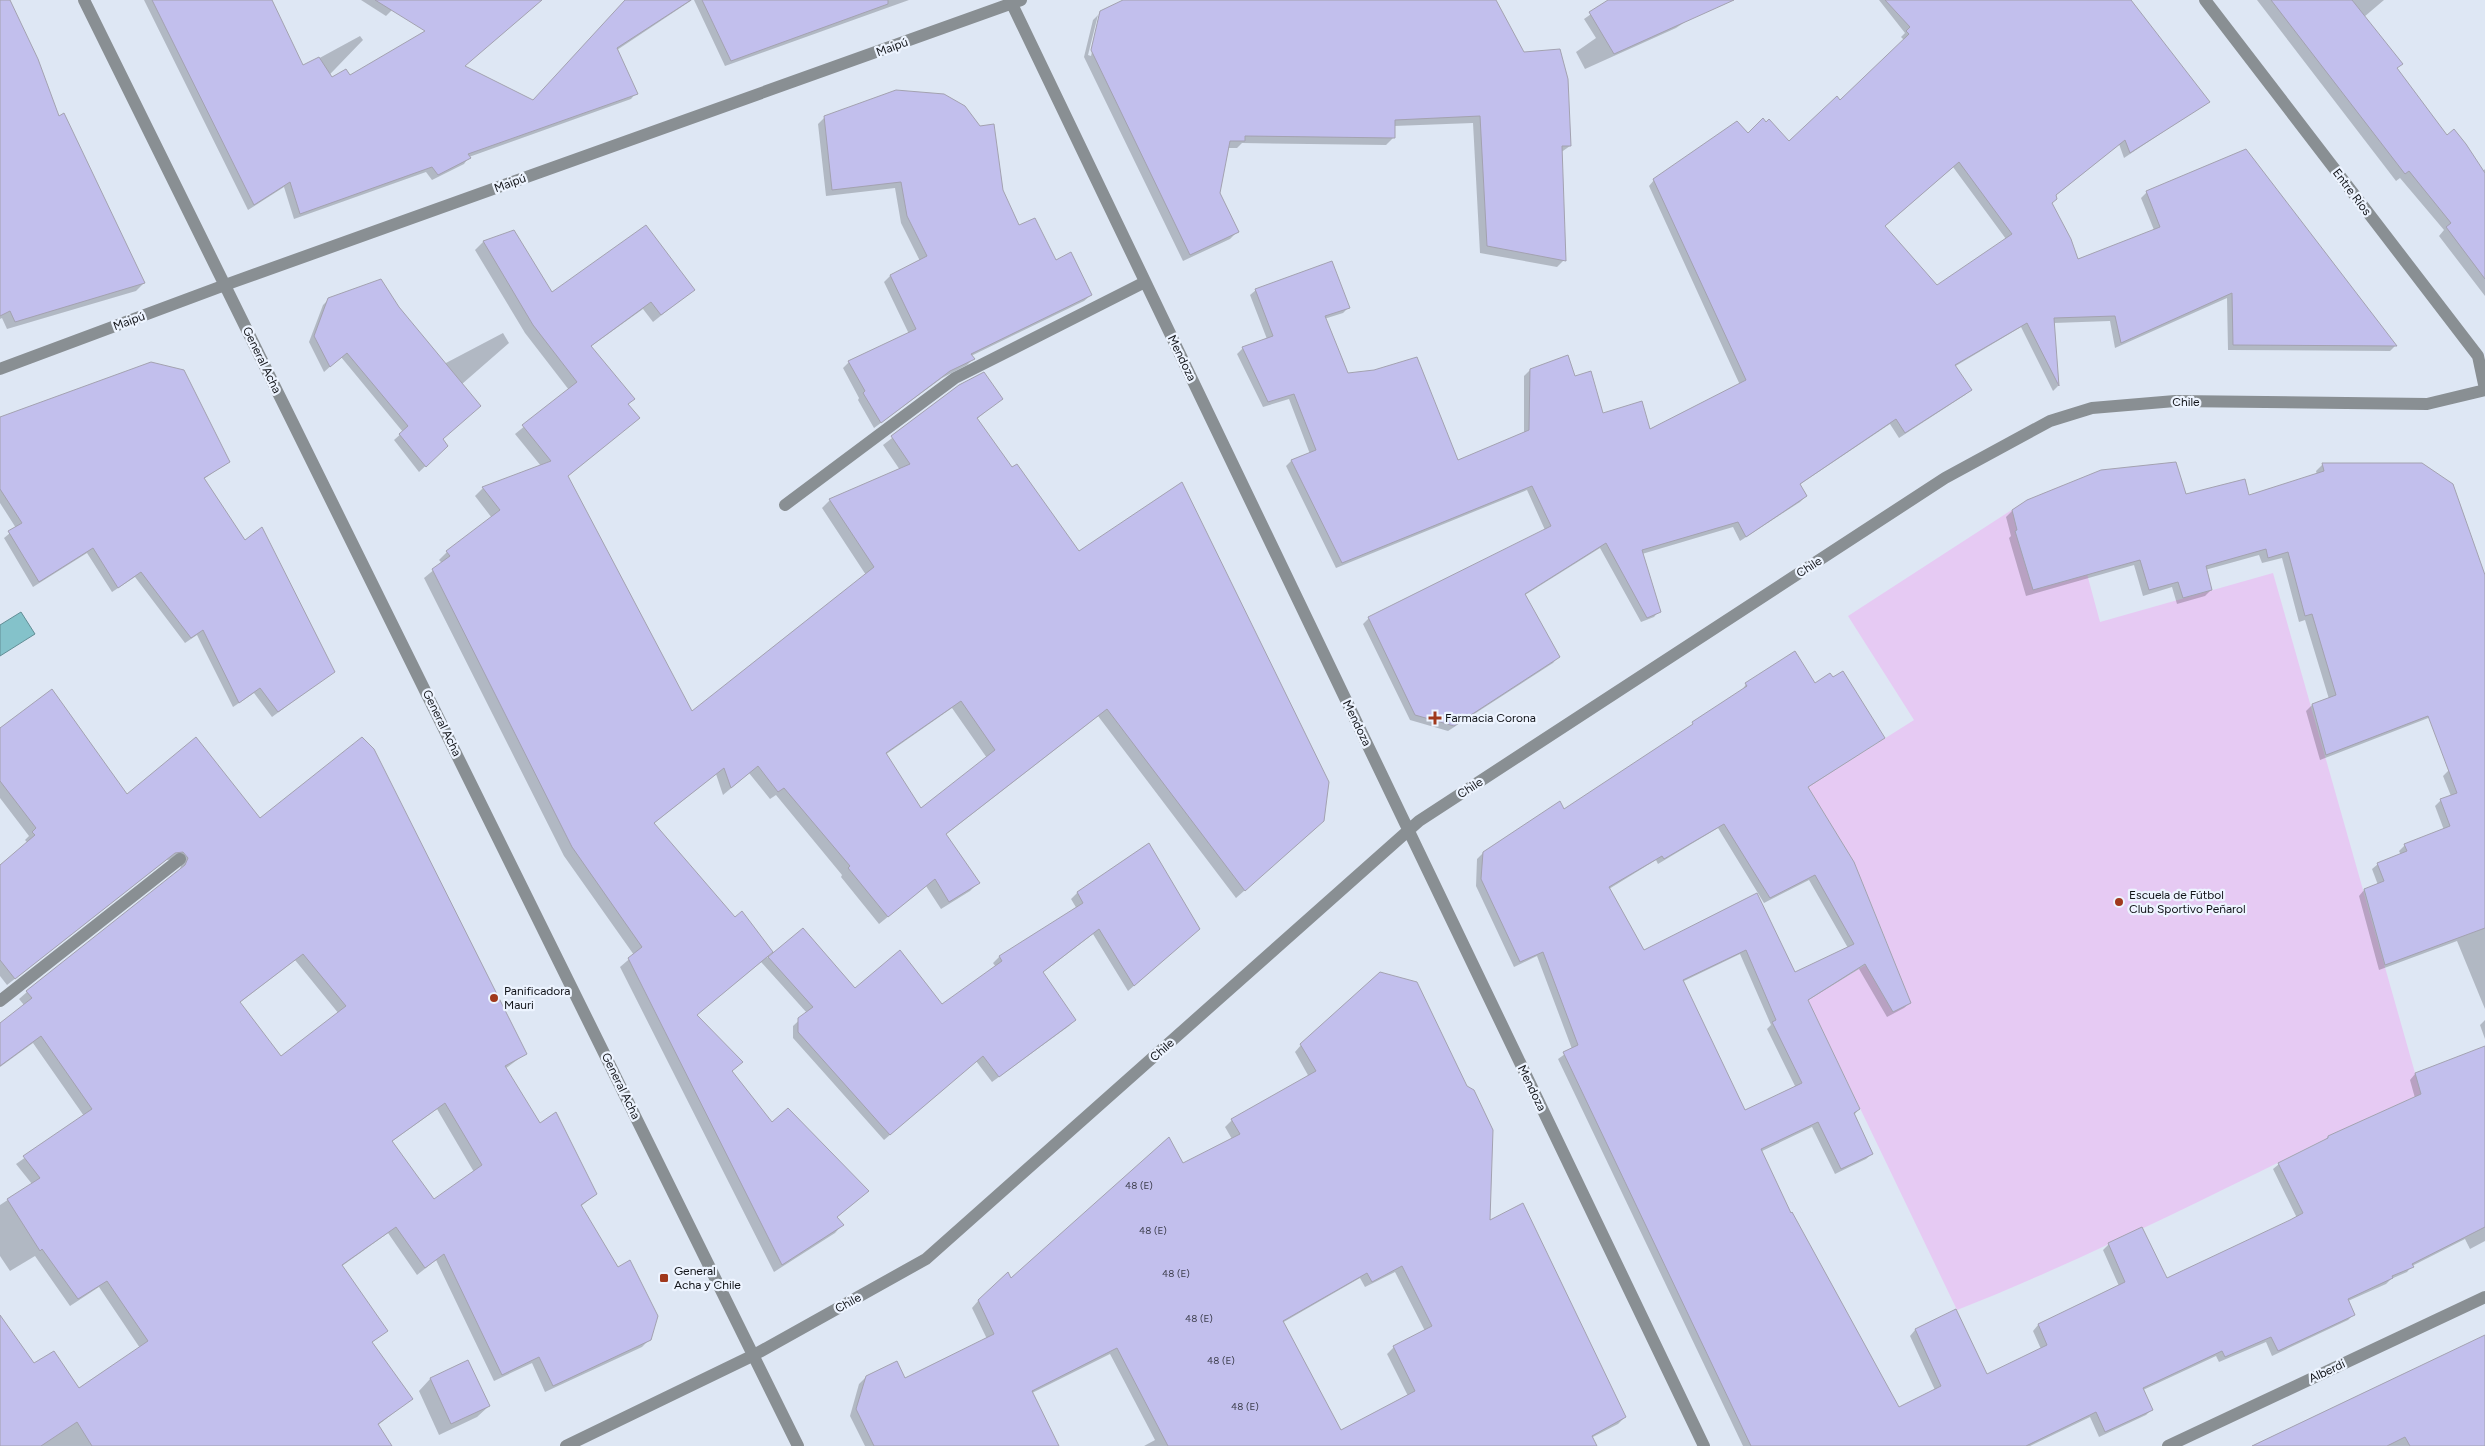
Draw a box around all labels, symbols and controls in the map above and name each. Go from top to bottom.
street label: Maipú [874,35,910,59]
street label: Entre Ríos [2330,166,2374,218]
street label: Maipú [492,171,528,195]
street label: Maipú [111,309,147,333]
street label: General Acha [240,325,284,395]
street label: Mendoza [1165,333,1199,383]
street label: Chile [2172,395,2200,409]
street label: Chile [1794,553,1825,580]
street label: General Acha [420,688,464,758]
street label: Mendoza [1340,698,1374,748]
place label: Farmacia Corona [1445,711,1536,725]
marker: Farmacia Corona [1429,712,1441,724]
street label: Chile [1455,774,1486,801]
place label: Escuela de Fútbol Club Sportivo Peñarol [2129,888,2246,916]
marker: Escuela de Fútbol Club Sportivo Peñarol [2113,896,2125,908]
place label: Panificadora Mauri [504,984,570,1012]
marker: Panificadora Mauri [488,992,500,1004]
street label: Chile [1147,1035,1177,1064]
street label: General Acha [599,1051,643,1121]
street label: Mendoza [1515,1063,1549,1113]
house number: 48 (E) [1125,1179,1153,1192]
house number: 48 (E) [1139,1224,1167,1237]
place label: General Acha y Chile [674,1264,741,1292]
house number: 48 (E) [1162,1267,1190,1280]
marker: General Acha y Chile [658,1272,670,1284]
street label: Chile [833,1290,864,1316]
house number: 48 (E) [1185,1312,1213,1325]
house number: 48 (E) [1207,1354,1235,1367]
street label: Alberdi [2307,1357,2347,1385]
house number: 48 (E) [1231,1400,1259,1413]

